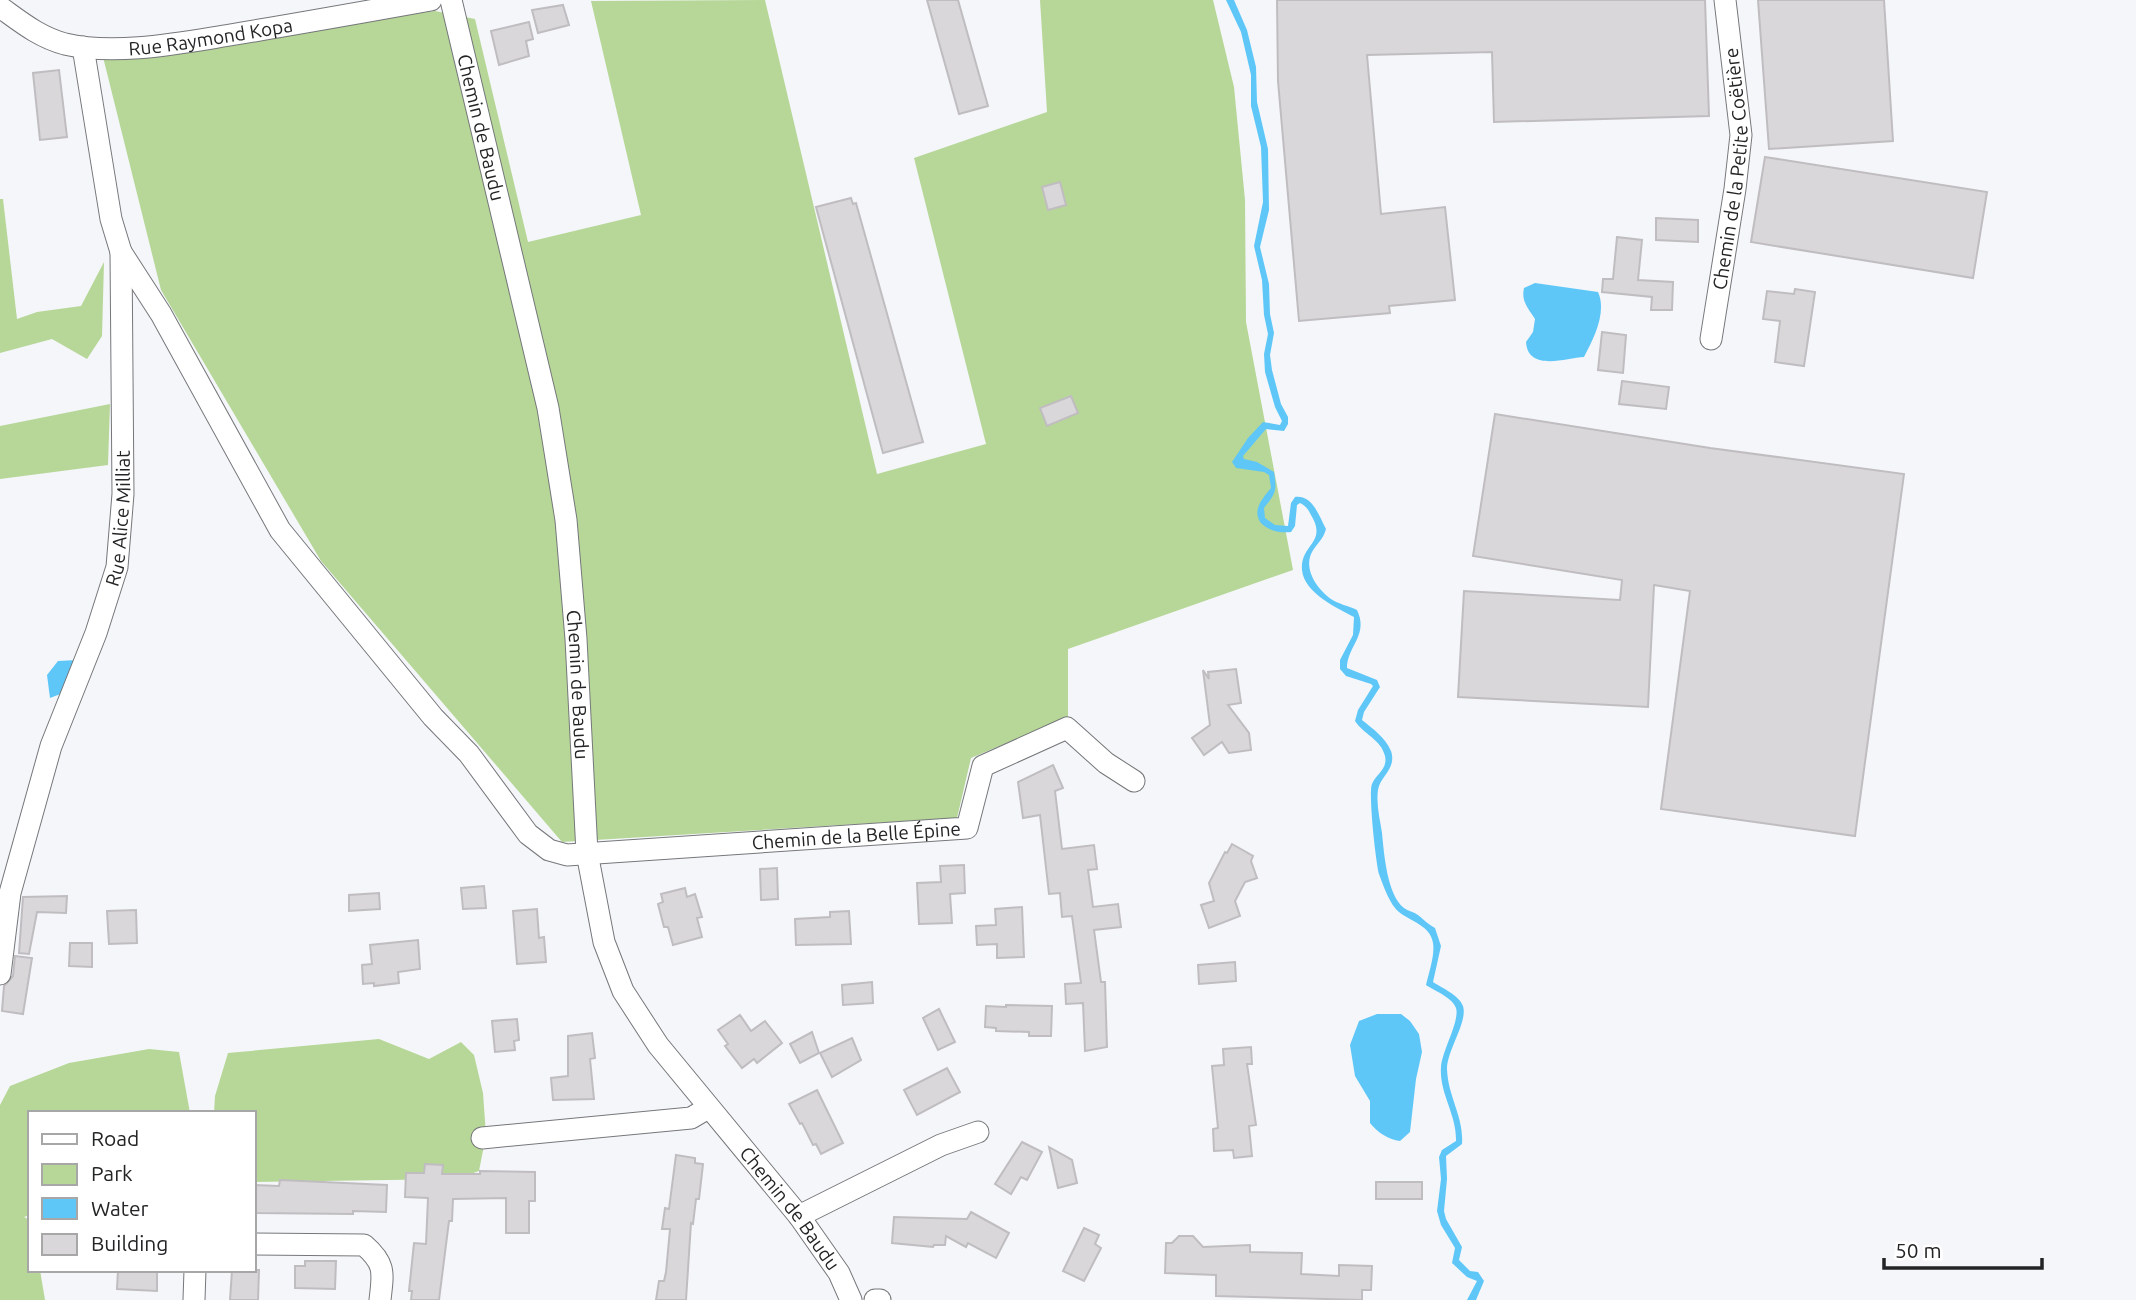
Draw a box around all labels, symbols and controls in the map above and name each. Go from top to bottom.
street label: Rue Raymond Kopa [128,14,294,59]
street label: Chemin de la Petite Coëtière [1708,47,1752,291]
street label: Chemin de Baudu [453,52,509,203]
street label: Rue Alice Milliat [101,450,135,589]
street label: Chemin de Baudu [563,609,593,760]
street label: Chemin de la Belle Épine [751,817,962,854]
legend [28,1111,256,1272]
text: Road [91,1126,139,1150]
street label: Chemin de Baudu [735,1142,844,1274]
text: Park [91,1161,133,1185]
text: Water [91,1196,149,1220]
scale bar [1884,1226,2042,1270]
text: Building [91,1231,168,1255]
text: 50 m [1895,1238,1942,1262]

